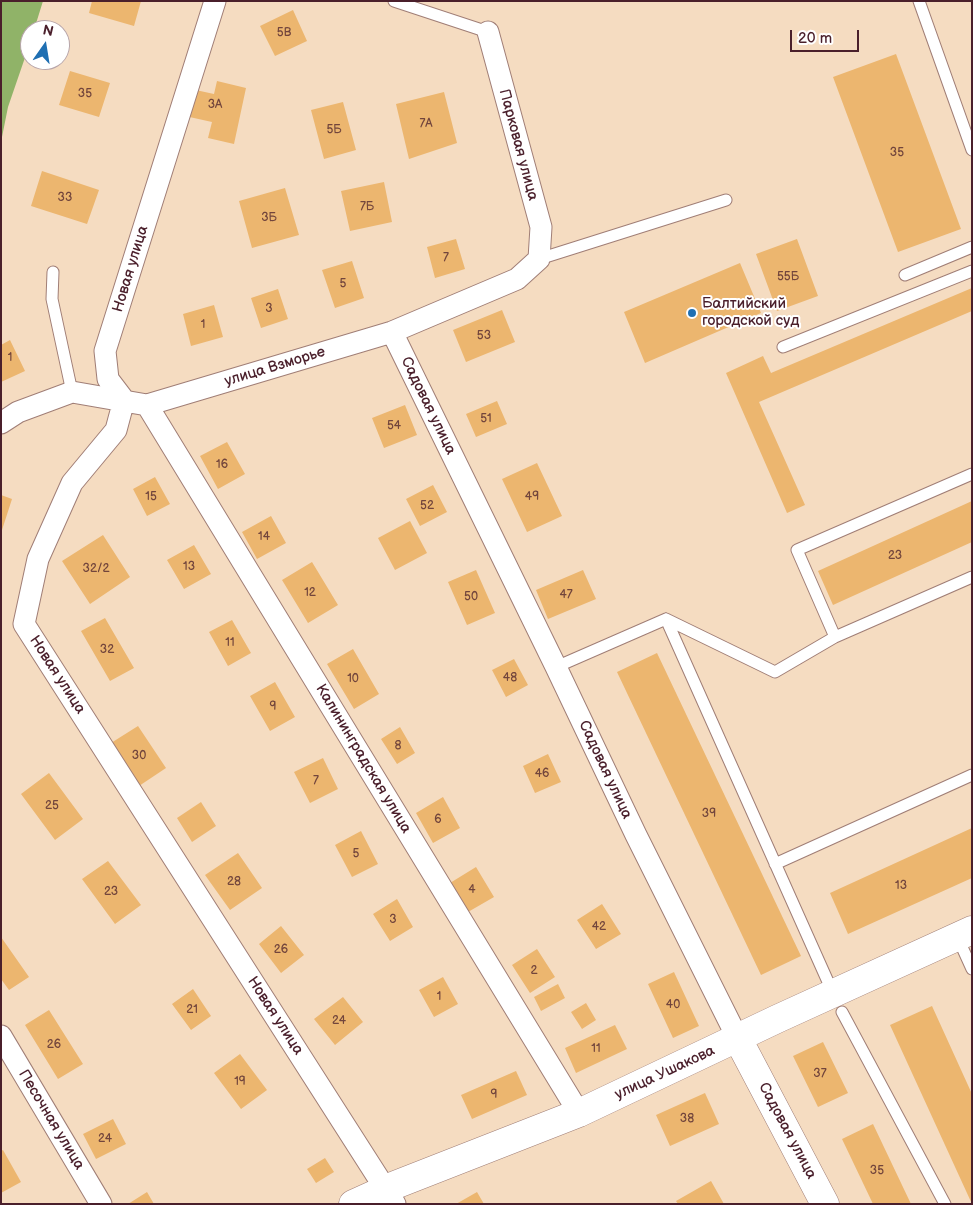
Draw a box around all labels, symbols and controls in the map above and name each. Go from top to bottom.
north arrow [20,20,70,70]
scale bar [793,20,862,52]
text: N [41,21,55,40]
house number: 5В [277,26,291,40]
text: 20 m [798,29,832,48]
house number: 35 [78,87,92,101]
street label: Парковая улица [494,87,542,203]
house number: 3А [208,98,222,112]
house number: 7А [419,117,433,131]
house number: 5Б [326,123,342,137]
house number: 35 [890,146,904,160]
house number: 33 [58,191,72,205]
house number: 7Б [360,200,374,214]
house number: 3Б [261,211,277,225]
street label: Новая улица [109,224,153,314]
house number: 7 [443,251,449,265]
house number: 55Б [777,270,799,284]
house number: 5 [340,277,346,291]
place label: Балтийский городской суд [702,295,799,330]
house number: 3 [265,302,273,316]
marker: Балтийский городской суд [686,307,698,319]
house number: 1 [201,318,205,332]
house number: 53 [477,329,491,343]
street label: улица Взморье [223,343,327,391]
house number: 1 [8,351,12,365]
street label: Садовая улица [397,354,459,458]
house number: 51 [480,412,492,426]
house number: 54 [387,419,401,433]
house number: 16 [216,458,228,472]
house number: 15 [145,490,157,504]
house number: 49 [525,490,539,504]
house number: 52 [420,499,434,513]
house number: 14 [258,530,270,544]
house number: 23 [888,549,902,563]
house number: 13 [183,560,195,574]
house number: 32/2 [83,562,109,576]
house number: 12 [304,586,316,600]
house number: 47 [559,588,573,602]
house number: 50 [464,590,478,604]
street label: Новая улица [25,633,89,717]
house number: 11 [225,636,235,650]
house number: 32 [100,643,114,657]
house number: 48 [503,671,517,685]
house number: 10 [347,672,359,686]
street label: Калининградская улица [311,681,415,837]
house number: 9 [270,700,276,714]
street label: Садовая улица [574,718,636,822]
house number: 8 [395,739,401,753]
house number: 30 [132,749,146,763]
house number: 46 [535,767,549,781]
house number: 7 [313,774,319,788]
house number: 25 [45,799,59,813]
house number: 39 [702,807,716,821]
house number: 6 [434,813,442,827]
house number: 5 [353,847,359,861]
house number: 28 [227,875,241,889]
house number: 13 [895,879,907,893]
house number: 4 [468,883,476,897]
house number: 23 [104,885,118,899]
house number: 3 [389,913,397,927]
house number: 42 [592,920,606,934]
house number: 26 [274,943,288,957]
house number: 2 [530,964,538,978]
street label: Новая улица [243,974,307,1058]
house number: 1 [437,990,441,1004]
house number: 40 [666,998,680,1012]
house number: 21 [186,1003,198,1017]
house number: 24 [332,1014,346,1028]
house number: 26 [47,1038,61,1052]
house number: 11 [591,1042,601,1056]
street label: улица Ушакова [612,1042,718,1104]
street label: Песочная улица [14,1067,88,1173]
house number: 37 [813,1067,827,1081]
house number: 19 [234,1075,246,1089]
street label: Садовая улица [754,1080,820,1182]
house number: 9 [491,1088,497,1102]
house number: 38 [680,1112,694,1126]
house number: 24 [98,1132,112,1146]
house number: 35 [870,1164,884,1178]

